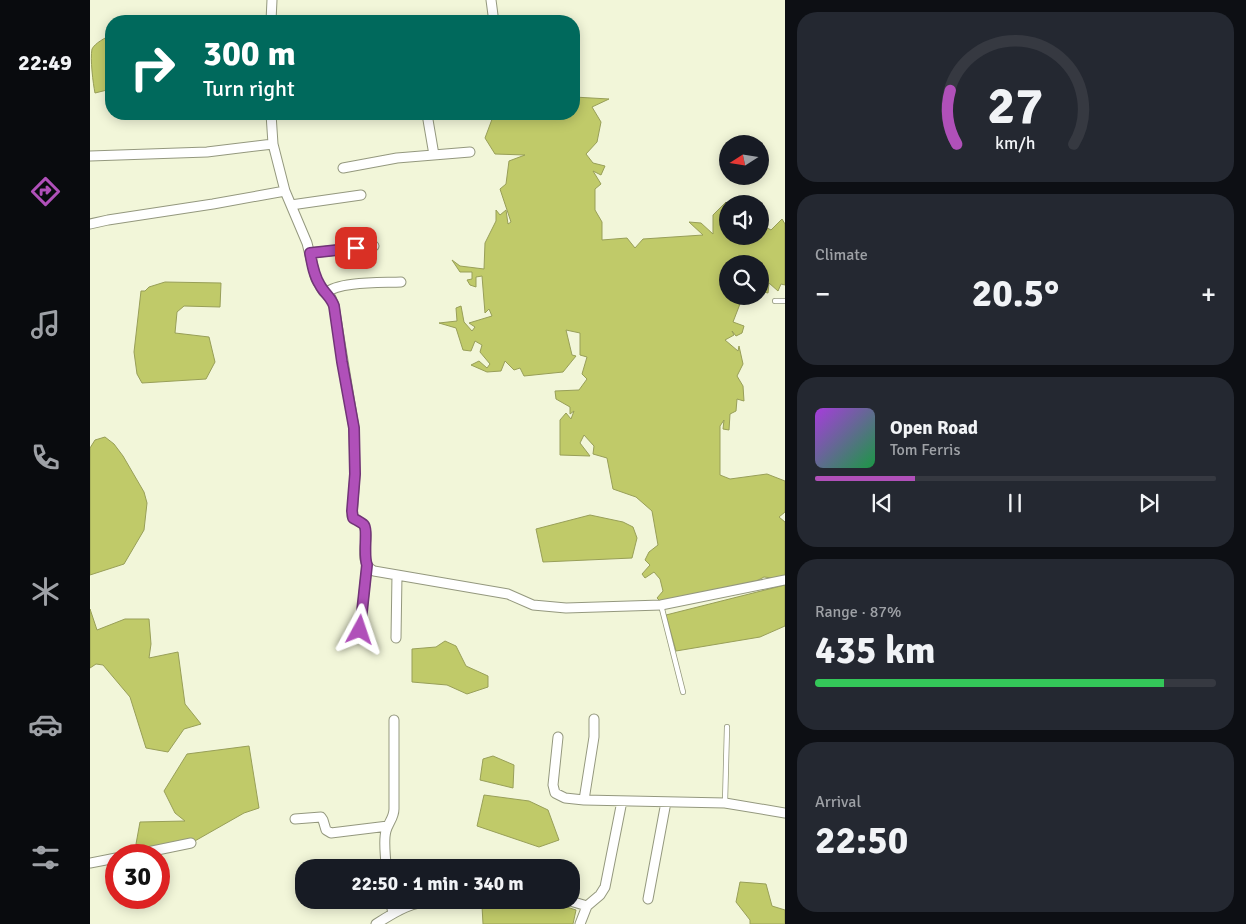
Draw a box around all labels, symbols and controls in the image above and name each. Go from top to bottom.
text: 300 m [203,32,296,75]
icon: right [120,35,185,100]
text: 22:49 [18,49,72,76]
text: 27 [987,74,1044,138]
text: Turn right [203,75,295,102]
text: km/h [995,132,1036,154]
north arrow [719,135,769,185]
map controls [719,135,769,305]
icon: directions [28,174,63,209]
button: sound [719,195,769,245]
pin [335,227,377,269]
icon: arrive [342,234,370,262]
text: Climate [815,245,868,265]
button: search [719,255,769,305]
text: 20.5° [972,270,1059,317]
text: − [815,277,830,311]
text: + [1201,277,1216,311]
icon: music [28,307,63,342]
text: Open Road [890,416,978,440]
icon: phone [28,440,63,475]
text: Tom Ferris [890,440,960,460]
icon: previous [868,489,896,517]
icon: pause [1001,489,1029,517]
icon: next [1135,489,1163,517]
icon: climate [28,574,63,609]
text: Range · 87% [815,602,901,622]
position arrow [333,603,385,655]
text: 435 km [815,627,936,674]
icon: car [28,707,63,742]
text: Arrival [815,792,861,812]
text: 22:50 [815,817,908,864]
icon: filters [28,840,63,875]
speed limit sign: 30 [105,844,170,909]
text: 22:50 · 1 min · 340 m [351,872,524,896]

